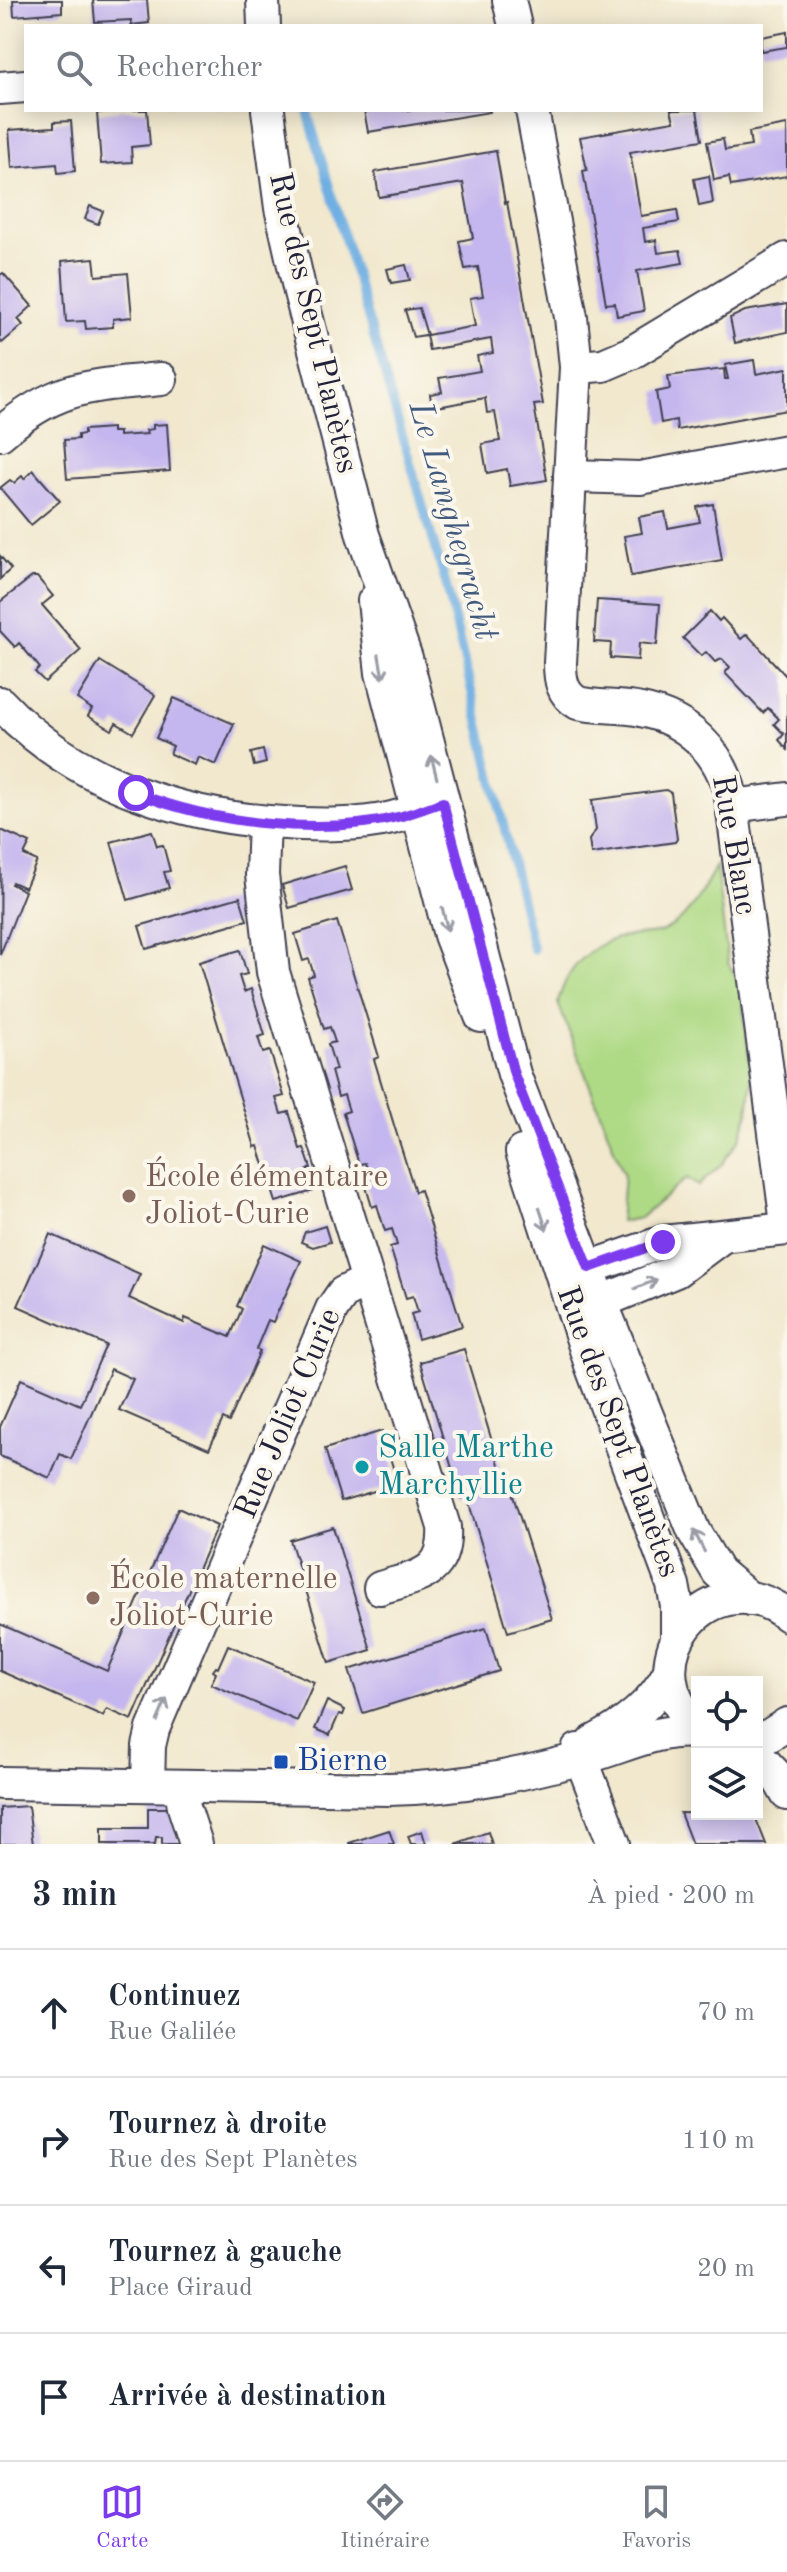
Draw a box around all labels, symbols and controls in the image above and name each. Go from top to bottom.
search box [24,24,763,112]
icon: search [52,46,96,90]
text: Rechercher [116,53,262,83]
street label: Rue des Sept Planètes [262,170,362,476]
water label: Le Langhegracht [401,397,502,644]
one-way arrow [375,654,390,680]
one-way arrow [426,754,441,780]
street label: Rue Blanc [705,773,761,917]
route start [118,775,154,811]
one-way arrow [439,906,454,932]
place label: École élémentaire Joliot-Curie [145,1156,388,1231]
marker: École élémentaire Joliot-Curie [120,1187,138,1205]
one-way arrow [537,1207,552,1232]
route end [645,1224,681,1260]
one-way arrow [633,1276,657,1290]
street label: Rue des Sept Planètes [549,1282,685,1582]
street label: Rue Joliot Curie [230,1304,348,1524]
place label: Salle Marthe Marchyllie [378,1433,554,1502]
marker: Salle Marthe Marchyllie [353,1458,371,1476]
one-way arrow [690,1530,706,1554]
place label: École maternelle Joliot-Curie [109,1558,337,1633]
marker: École maternelle Joliot-Curie [84,1589,102,1607]
map controls [691,1676,763,1820]
button: locate [691,1676,763,1748]
one-way arrow [155,1698,170,1723]
place label: Bierne [297,1746,388,1778]
button: layers [691,1748,763,1820]
marker: Bierne [272,1753,290,1771]
text: 3 min [32,1879,117,1913]
text: À pied · 200 m [587,1883,755,1909]
text: Continuez [108,1982,241,2012]
icon: ahead [32,1991,76,2035]
text: 70 m [697,2000,755,2026]
text: Rue Galilée [108,2019,236,2045]
text: Tournez à droite [108,2110,327,2140]
icon: right [32,2119,76,2163]
text: 110 m [682,2128,755,2154]
text: Rue des Sept Planètes [108,2147,358,2173]
text: Tournez à gauche [108,2238,342,2268]
icon: left [32,2247,76,2291]
text: 20 m [697,2256,755,2282]
text: Place Giraud [108,2275,253,2301]
icon: arrive [32,2375,76,2419]
text: Arrivée à destination [108,2382,387,2412]
tab: Carte [96,2480,148,2555]
tab: Itinéraire [340,2480,430,2555]
tab: Favoris [621,2480,691,2555]

